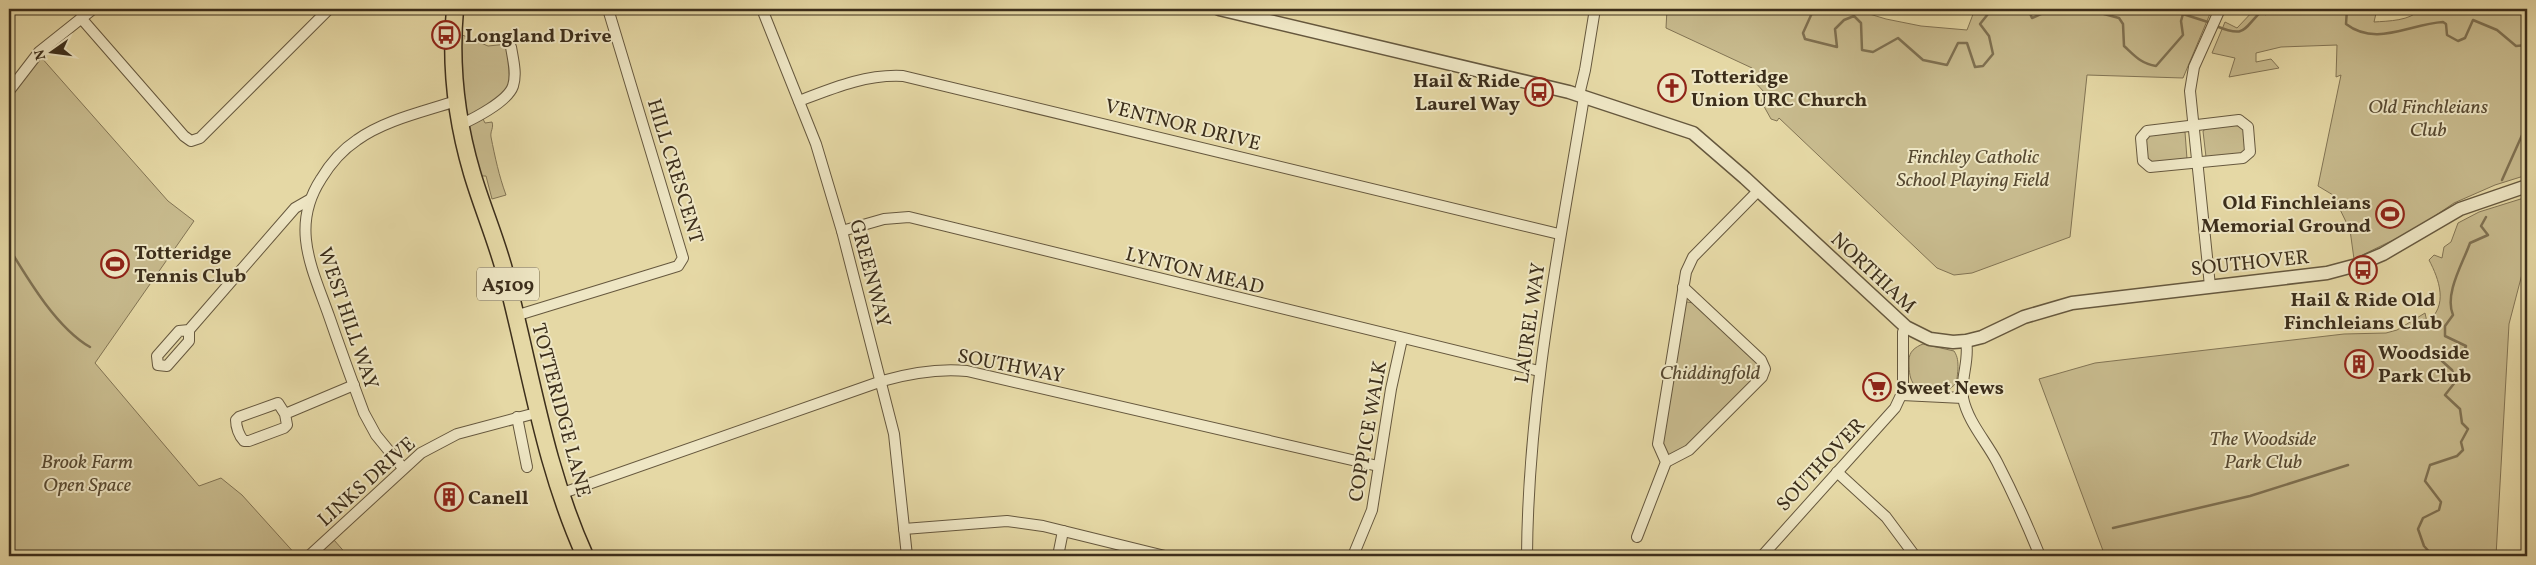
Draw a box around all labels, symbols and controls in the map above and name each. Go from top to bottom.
bus stop icon: Longland Drive [431,20,461,50]
place label: Longland Drive [465,23,612,51]
north arrow [28,28,78,78]
text: N [30,48,51,62]
place label: Totteridge Union URC Church [1691,64,1867,115]
place label: Hail & Ride Laurel Way [1413,68,1520,119]
church icon: Totteridge Union URC Church [1657,73,1687,103]
bus stop icon: Hail & Ride Laurel Way [1524,77,1554,107]
street label: VENTNOR DRIVE [1102,93,1264,159]
park label: Old Finchleians Club [2368,94,2489,145]
street label: HILL CRESCENT [639,96,709,248]
park label: Finchley Catholic School Playing Field [1897,144,2050,195]
place label: Old Finchleians Memorial Ground [2201,190,2371,241]
sports icon: Old Finchleians Memorial Ground [2375,199,2405,229]
street label: GREENWAY [841,217,897,331]
street label: NORTHIAM [1824,226,1922,320]
place label: Totteridge Tennis Club [134,240,246,291]
street label: LYNTON MEAD [1122,241,1267,303]
street label: WEST HILL WAY [310,244,385,394]
street label: SOUTHOVER [2190,244,2311,284]
sports icon: Totteridge Tennis Club [100,249,130,279]
bus stop icon: Hail & Ride Old Finchleians Club [2348,255,2378,285]
street label: LAUREL WAY [1509,261,1553,385]
road number: A5109 [477,268,539,300]
place label: Hail & Ride Old Finchleians Club [2284,287,2442,338]
street label: TOTTERIDGE LANE [523,320,597,501]
place label: Woodside Park Club [2378,340,2471,391]
street label: SOUTHWAY [955,343,1067,391]
building icon: Woodside Park Club [2344,349,2374,379]
street label: COPPICE WALK [1343,358,1395,504]
park label: Chiddingfold [1660,360,1761,388]
supermarket icon: Sweet News [1862,372,1892,402]
place label: Sweet News [1896,375,2004,403]
street label: SOUTHOVER [1771,412,1873,518]
park label: The Woodside Park Club [2210,426,2317,477]
street label: LINKS DRIVE [312,431,422,534]
park label: Brook Farm Open Space [41,449,133,500]
building icon: Canell [434,482,464,512]
place label: Canell [468,485,529,513]

